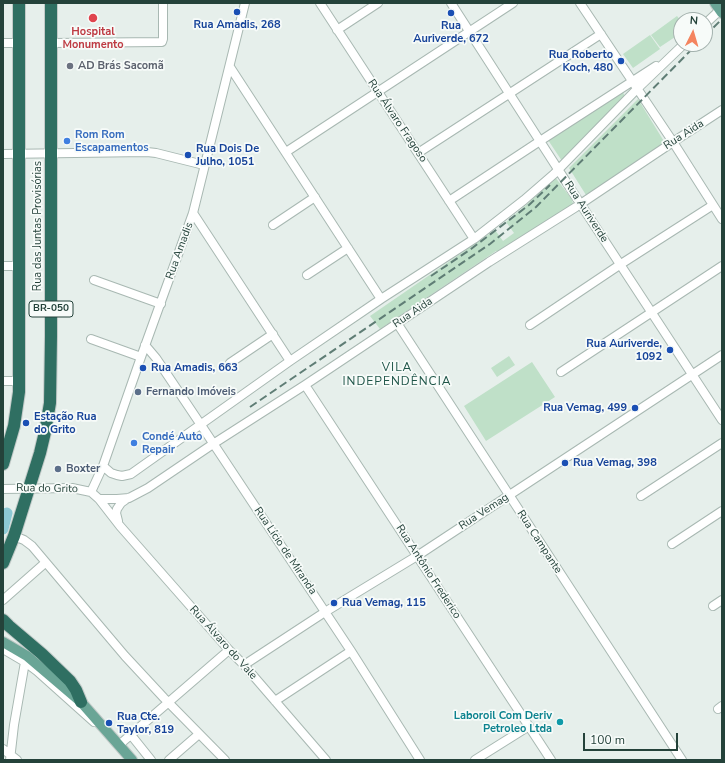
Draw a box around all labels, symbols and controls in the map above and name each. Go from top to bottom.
marker: Rua Amadis, 268 [232,7,242,17]
marker: Rua Auriverde, 672 [446,8,456,18]
marker: Hospital Monumento [87,12,99,24]
north arrow [673,12,713,52]
text: N [689,13,699,28]
place label: Rua Amadis, 268 [194,18,280,32]
place label: Rua Auriverde, 672 [413,19,489,45]
place label: Hospital Monumento [62,25,124,51]
place label: Rua Roberto Koch, 480 [549,48,613,74]
marker: Rua Roberto Koch, 480 [616,56,626,66]
place label: AD Brás Sacomã [78,59,164,73]
marker: AD Brás Sacomã [65,61,75,71]
street label: Rua Álvaro Fragoso [364,77,430,165]
street label: Rua Aida [662,117,706,153]
place label: Rom Rom Escapamentos [75,128,149,154]
marker: Rom Rom Escapamentos [62,136,72,146]
place label: Rua Dois De Julho, 1051 [196,142,259,168]
marker: Rua Dois De Julho, 1051 [183,150,193,160]
street label: Rua das Juntas Provisórias [31,161,45,291]
street label: Rua Auriverde [561,179,611,245]
street label: Rua Amadis [164,221,196,281]
street label: Rua Aida [391,295,435,331]
road number: BR-050 [29,301,73,317]
place label: Rua Auriverde, 1092 [586,337,662,363]
marker: Rua Auriverde, 1092 [665,345,675,355]
place label: Rua Amadis, 663 [151,361,238,375]
district label: VILA INDEPENDÊNCIA [343,361,451,389]
marker: Rua Amadis, 663 [138,363,148,373]
place label: Fernando Imóveis [146,385,236,399]
marker: Fernando Imóveis [133,387,143,397]
place label: Rua Vemag, 499 [543,401,627,415]
marker: Rua Vemag, 499 [630,403,640,413]
place label: Estação Rua do Grito [34,410,96,436]
marker: Estação Rua do Grito [21,418,31,428]
place label: Condé Auto Repair [142,430,202,456]
marker: Condé Auto Repair [129,438,139,448]
place label: Rua Vemag, 398 [573,456,657,470]
marker: Rua Vemag, 398 [560,458,570,468]
place label: Boxter [66,462,100,476]
marker: Boxter [53,464,63,474]
street label: Rua do Grito [16,482,78,496]
street label: Rua Vemag [457,491,511,533]
street label: Rua Lício de Miranda [251,505,319,597]
street label: Rua Campante [514,508,564,576]
street label: Rua Antônio Frederico [393,522,463,622]
place label: Rua Vemag, 115 [342,596,426,610]
marker: Rua Vemag, 115 [329,598,339,608]
street label: Rua Álvaro do Vale [186,603,260,683]
place label: Laboroil Com Deriv Petroleo Ltda [454,709,552,735]
place label: Rua Cte. Taylor, 819 [117,710,174,736]
marker: Laboroil Com Deriv Petroleo Ltda [555,717,565,727]
marker: Rua Cte. Taylor, 819 [104,718,114,728]
scale bar [585,725,680,751]
text: 100 m [590,732,625,748]

